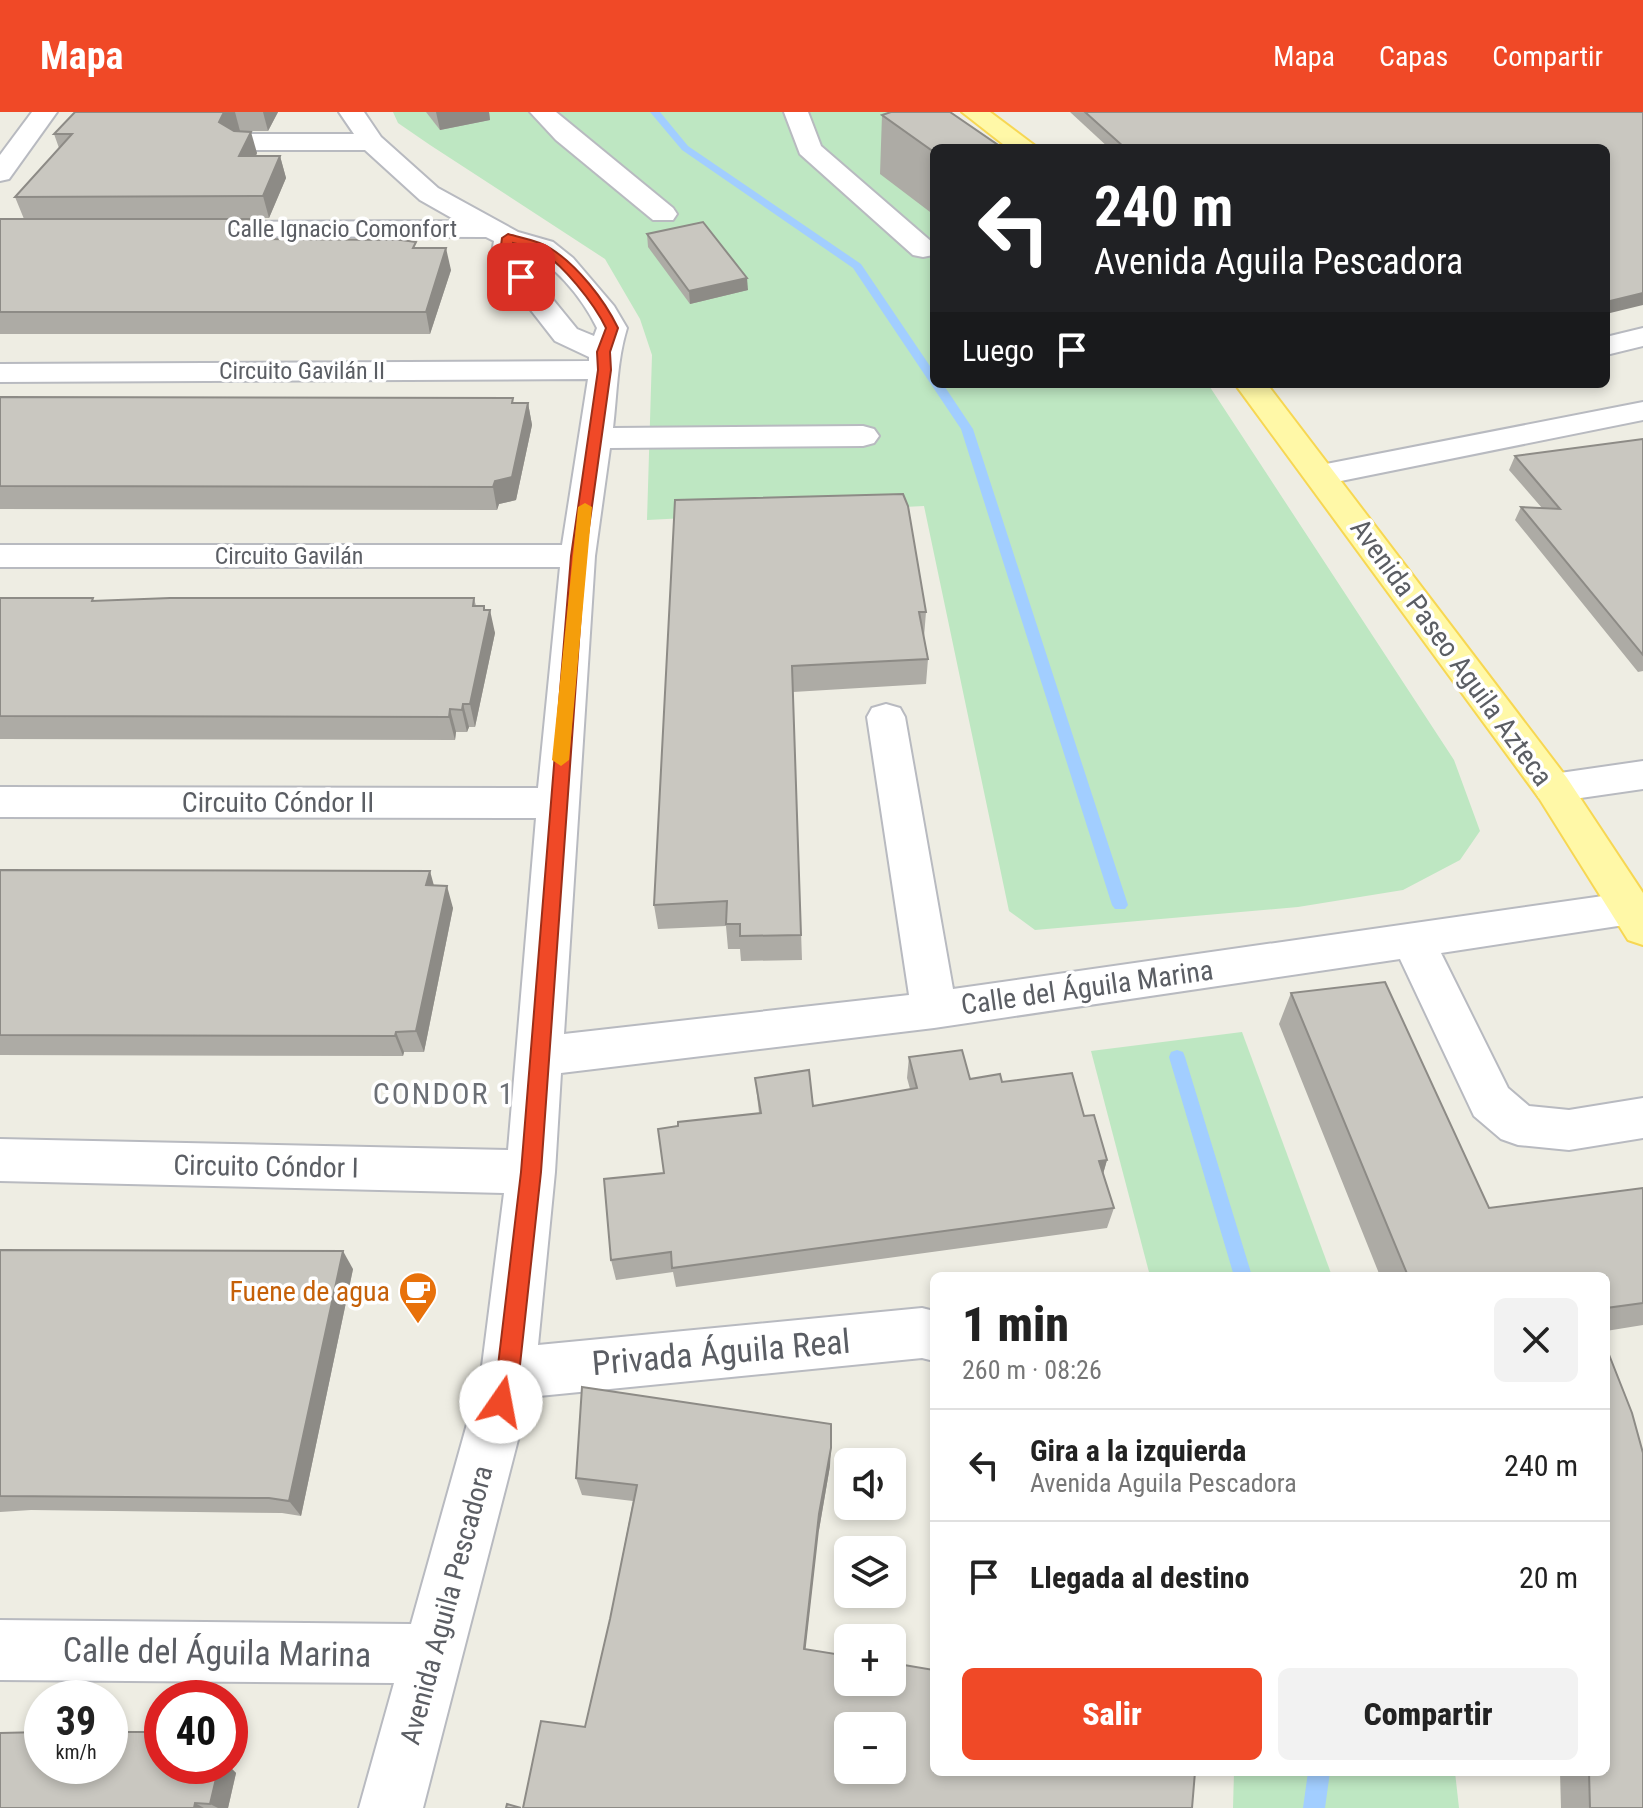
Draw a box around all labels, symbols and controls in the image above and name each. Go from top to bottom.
text: Mapa [40,34,123,78]
text: Mapa [1273,40,1335,73]
text: Capas [1379,40,1448,73]
text: Compartir [1492,40,1603,73]
text: 240 m [1094,174,1233,240]
icon: left [962,176,1066,280]
street label: Calle Ignacio Comonfort [227,215,457,243]
text: Avenida Aguila Pescadora [1094,241,1463,283]
pin [487,243,555,311]
icon: arrive [499,255,543,299]
icon: arrive [1050,328,1094,372]
text: Luego [962,333,1034,368]
street label: Circuito Gavilán II [219,357,385,385]
street label: Avenida Paseo Aguila Azteca [1344,512,1560,792]
street label: Circuito Gavilán [215,542,363,570]
street label: Circuito Cóndor II [182,786,374,819]
street label: Calle del Águila Marina [959,953,1215,1022]
district label: CONDOR 1 [373,1076,515,1111]
street label: Circuito Cóndor I [173,1148,359,1185]
cafe icon: Fuene de agua [397,1270,439,1325]
place label: Fuene de agua [229,1275,390,1308]
text: 1 min [962,1296,1069,1353]
button: close [1494,1298,1578,1382]
street label: Privada Águila Real [590,1321,852,1383]
text: 260 m · 08:26 [962,1355,1102,1385]
position arrow [459,1360,543,1444]
text: Gira a la izquierda [1030,1433,1246,1468]
icon: left [962,1443,1006,1487]
map controls [834,1448,906,1784]
button: sound [834,1448,906,1520]
text: 240 m [1504,1448,1578,1483]
street label: Avenida Aguila Pescadora [393,1462,500,1748]
text: Avenida Aguila Pescadora [1030,1468,1297,1498]
button: layers [834,1536,906,1608]
icon: arrive [962,1555,1006,1599]
text: Llegada al destino [1030,1560,1249,1595]
text: 20 m [1519,1560,1578,1595]
button: + [834,1624,906,1696]
street label: Calle del Águila Marina [62,1629,372,1675]
button: Salir [962,1668,1262,1760]
button: Compartir [1278,1668,1578,1760]
speed limit sign: 40 [144,1680,248,1784]
text: 39 [56,1698,96,1745]
button: − [834,1712,906,1784]
text: km/h [55,1740,97,1764]

